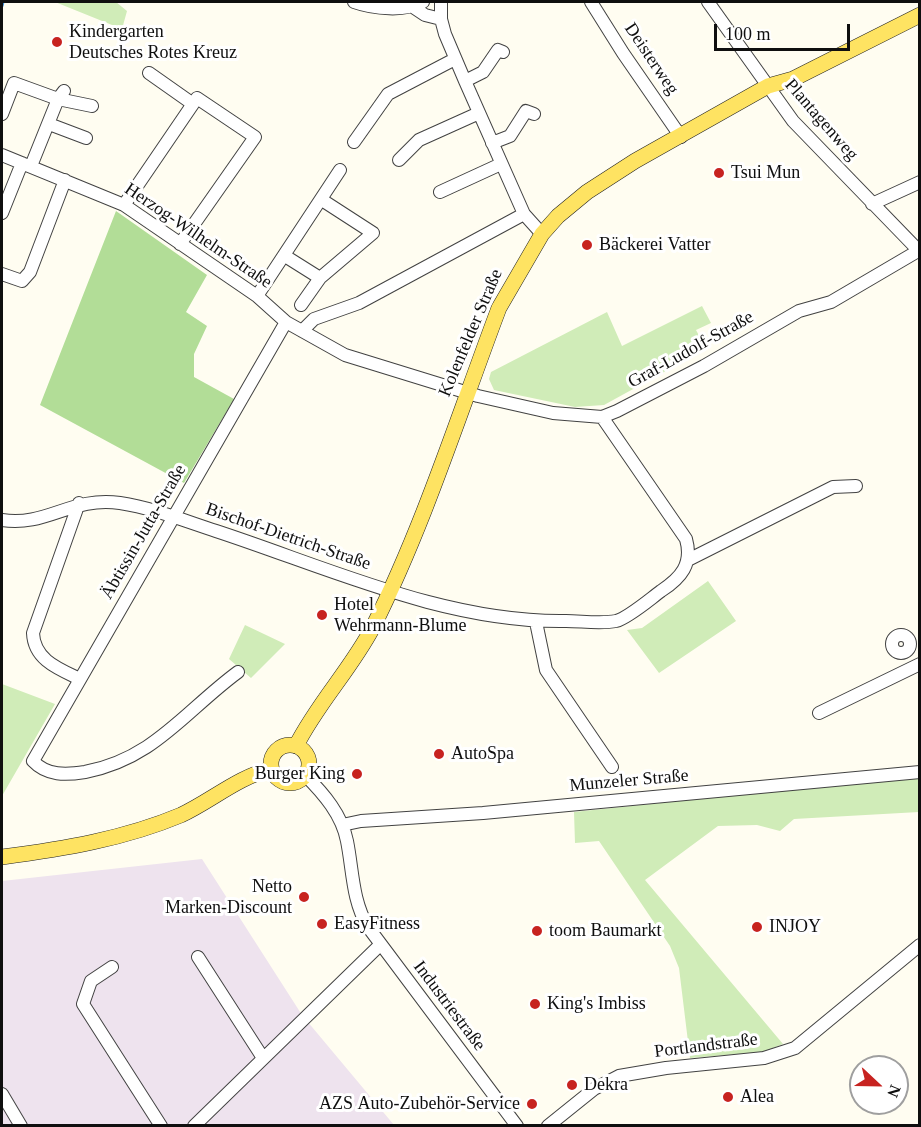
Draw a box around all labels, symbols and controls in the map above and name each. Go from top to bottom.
scale bar [717,12,854,50]
street label: Deisterweg [619,19,683,99]
place label: Kindergarten Deutsches Rotes Kreuz [69,21,237,63]
text: 100 m [725,24,771,44]
marker: Kindergarten Deutsches Rotes Kreuz [50,35,64,49]
street label: Plantagenweg [780,75,862,165]
place label: Tsui Mun [731,162,800,184]
marker: Tsui Mun [712,166,726,180]
street label: Herzog-Wilhelm-Straße [120,179,276,293]
place label: Bäckerei Vatter [599,234,710,256]
marker: Bäckerei Vatter [580,238,594,252]
street label: Kolenfelder Straße [434,266,508,400]
street label: Graf-Ludolf-Straße [625,307,757,393]
street label: Äbtissin-Jutta-Straße [97,461,191,603]
street label: Bischof-Dietrich-Straße [203,499,373,575]
place label: Hotel Wehrmann-Blume [334,594,467,636]
marker: Hotel Wehrmann-Blume [315,608,329,622]
place label: AutoSpa [451,743,514,765]
marker: AutoSpa [432,747,446,761]
place label: Burger King [255,763,345,785]
street label: Munzeler Straße [569,765,689,797]
marker: Burger King [350,767,364,781]
place label: Netto Marken-Discount [165,876,292,918]
marker: Netto Marken-Discount [297,890,311,904]
place label: EasyFitness [334,913,420,935]
place label: INJOY [769,916,821,938]
marker: EasyFitness [315,917,329,931]
place label: toom Baumarkt [549,920,661,942]
marker: INJOY [750,920,764,934]
marker: toom Baumarkt [530,924,544,938]
street label: Industriestraße [408,957,490,1055]
place label: King's Imbiss [547,993,646,1015]
marker: King's Imbiss [528,997,542,1011]
street label: Portlandstraße [653,1029,759,1063]
north arrow [849,1055,909,1115]
place label: Dekra [584,1074,628,1096]
marker: Dekra [565,1078,579,1092]
text: N [884,1083,904,1100]
place label: Alea [740,1086,774,1108]
marker: Alea [721,1090,735,1104]
place label: AZS Auto-Zubehör-Service [319,1093,520,1115]
marker: AZS Auto-Zubehör-Service [525,1097,539,1111]

